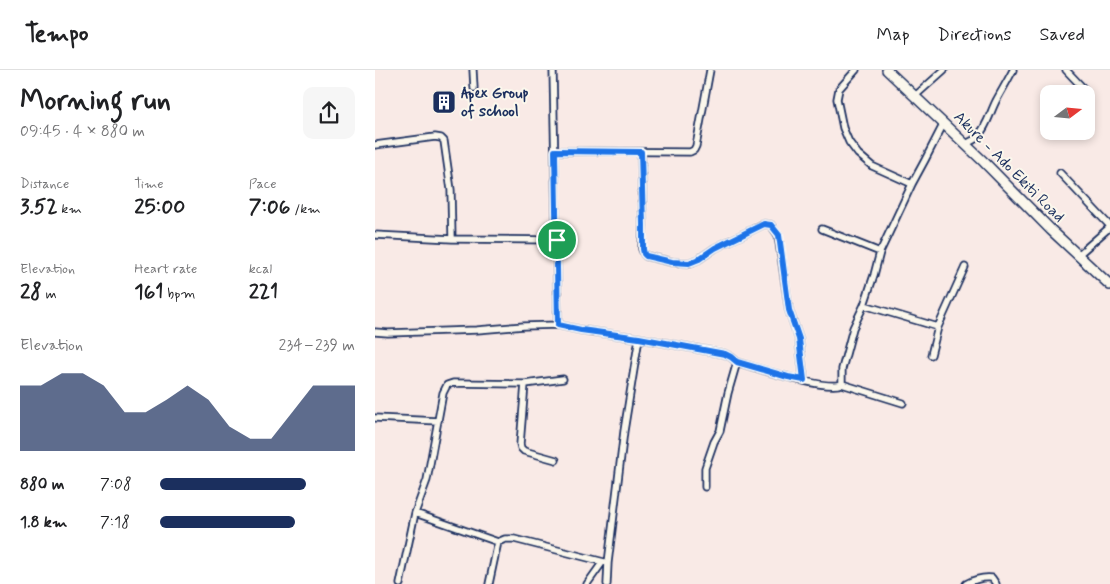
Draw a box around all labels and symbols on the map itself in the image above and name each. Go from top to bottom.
place label: Apex Group of school [461,83,529,122]
north arrow [1040,85,1095,140]
building icon: Apex Group of school [431,89,457,115]
street label: Akure - Ado Ekiti Road [949,107,1069,227]
pin [536,219,578,261]

